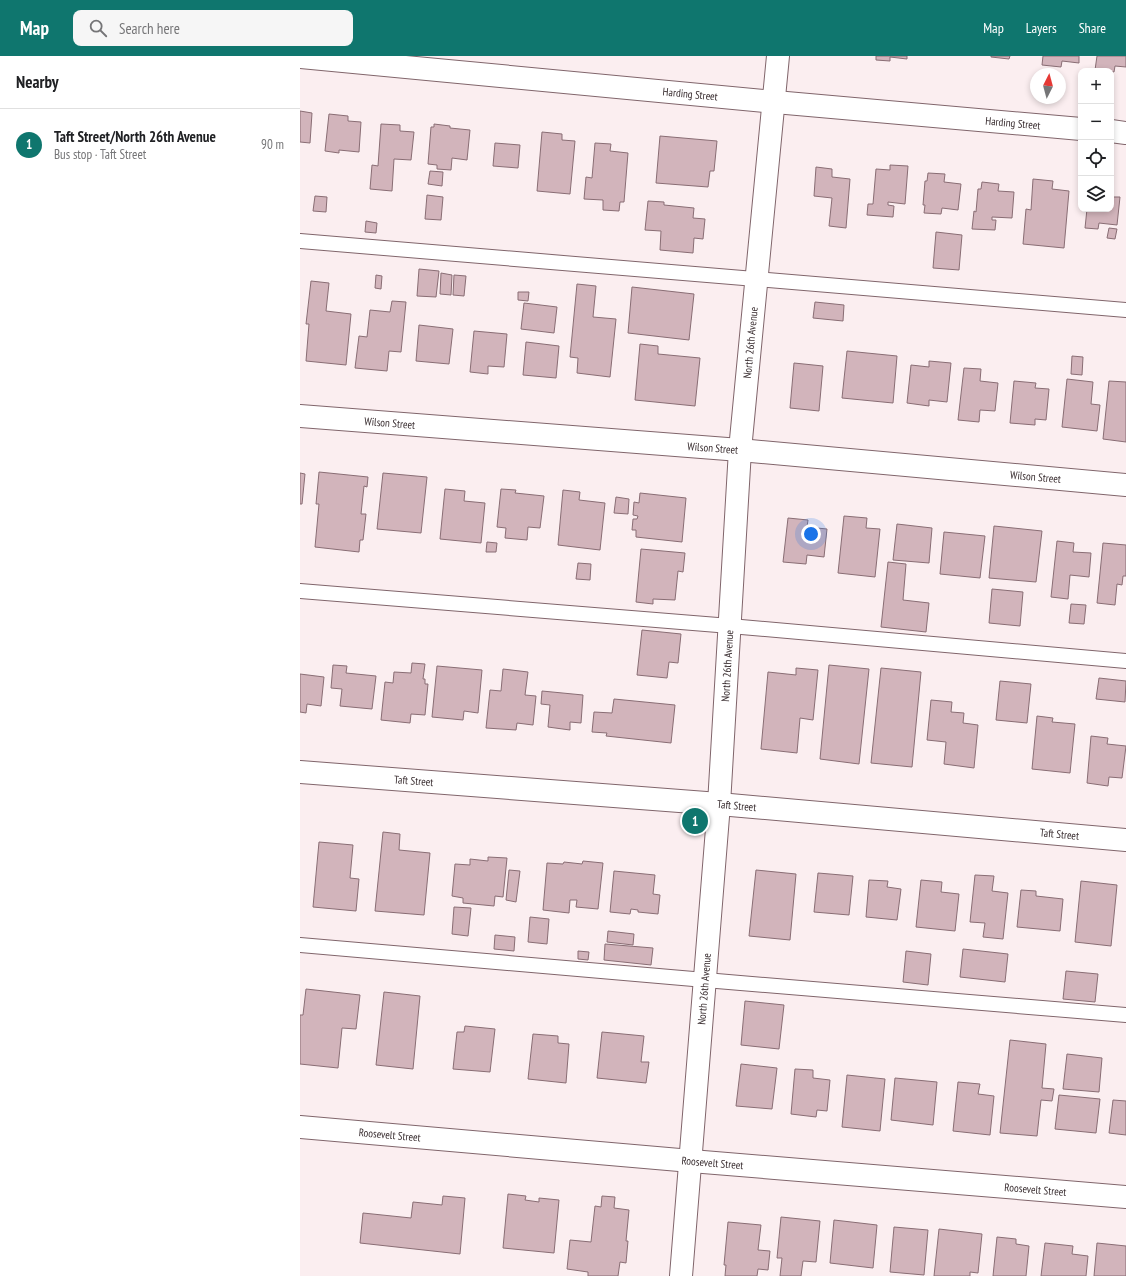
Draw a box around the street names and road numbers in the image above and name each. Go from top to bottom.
street label: Harding Street [662,84,718,104]
street label: Harding Street [985,114,1041,132]
street label: North 26th Avenue [740,306,761,379]
street label: Wilson Street [364,414,416,432]
street label: Wilson Street [687,439,739,457]
street label: Wilson Street [1010,468,1061,486]
street label: North 26th Avenue [718,629,736,702]
street label: Taft Street [394,772,434,789]
street label: Taft Street [717,797,757,814]
street label: Taft Street [1039,825,1080,843]
street label: North 26th Avenue [694,952,714,1025]
street label: Roosevelt Street [358,1125,421,1144]
street label: Roosevelt Street [681,1153,744,1172]
street label: Roosevelt Street [1004,1180,1067,1199]

